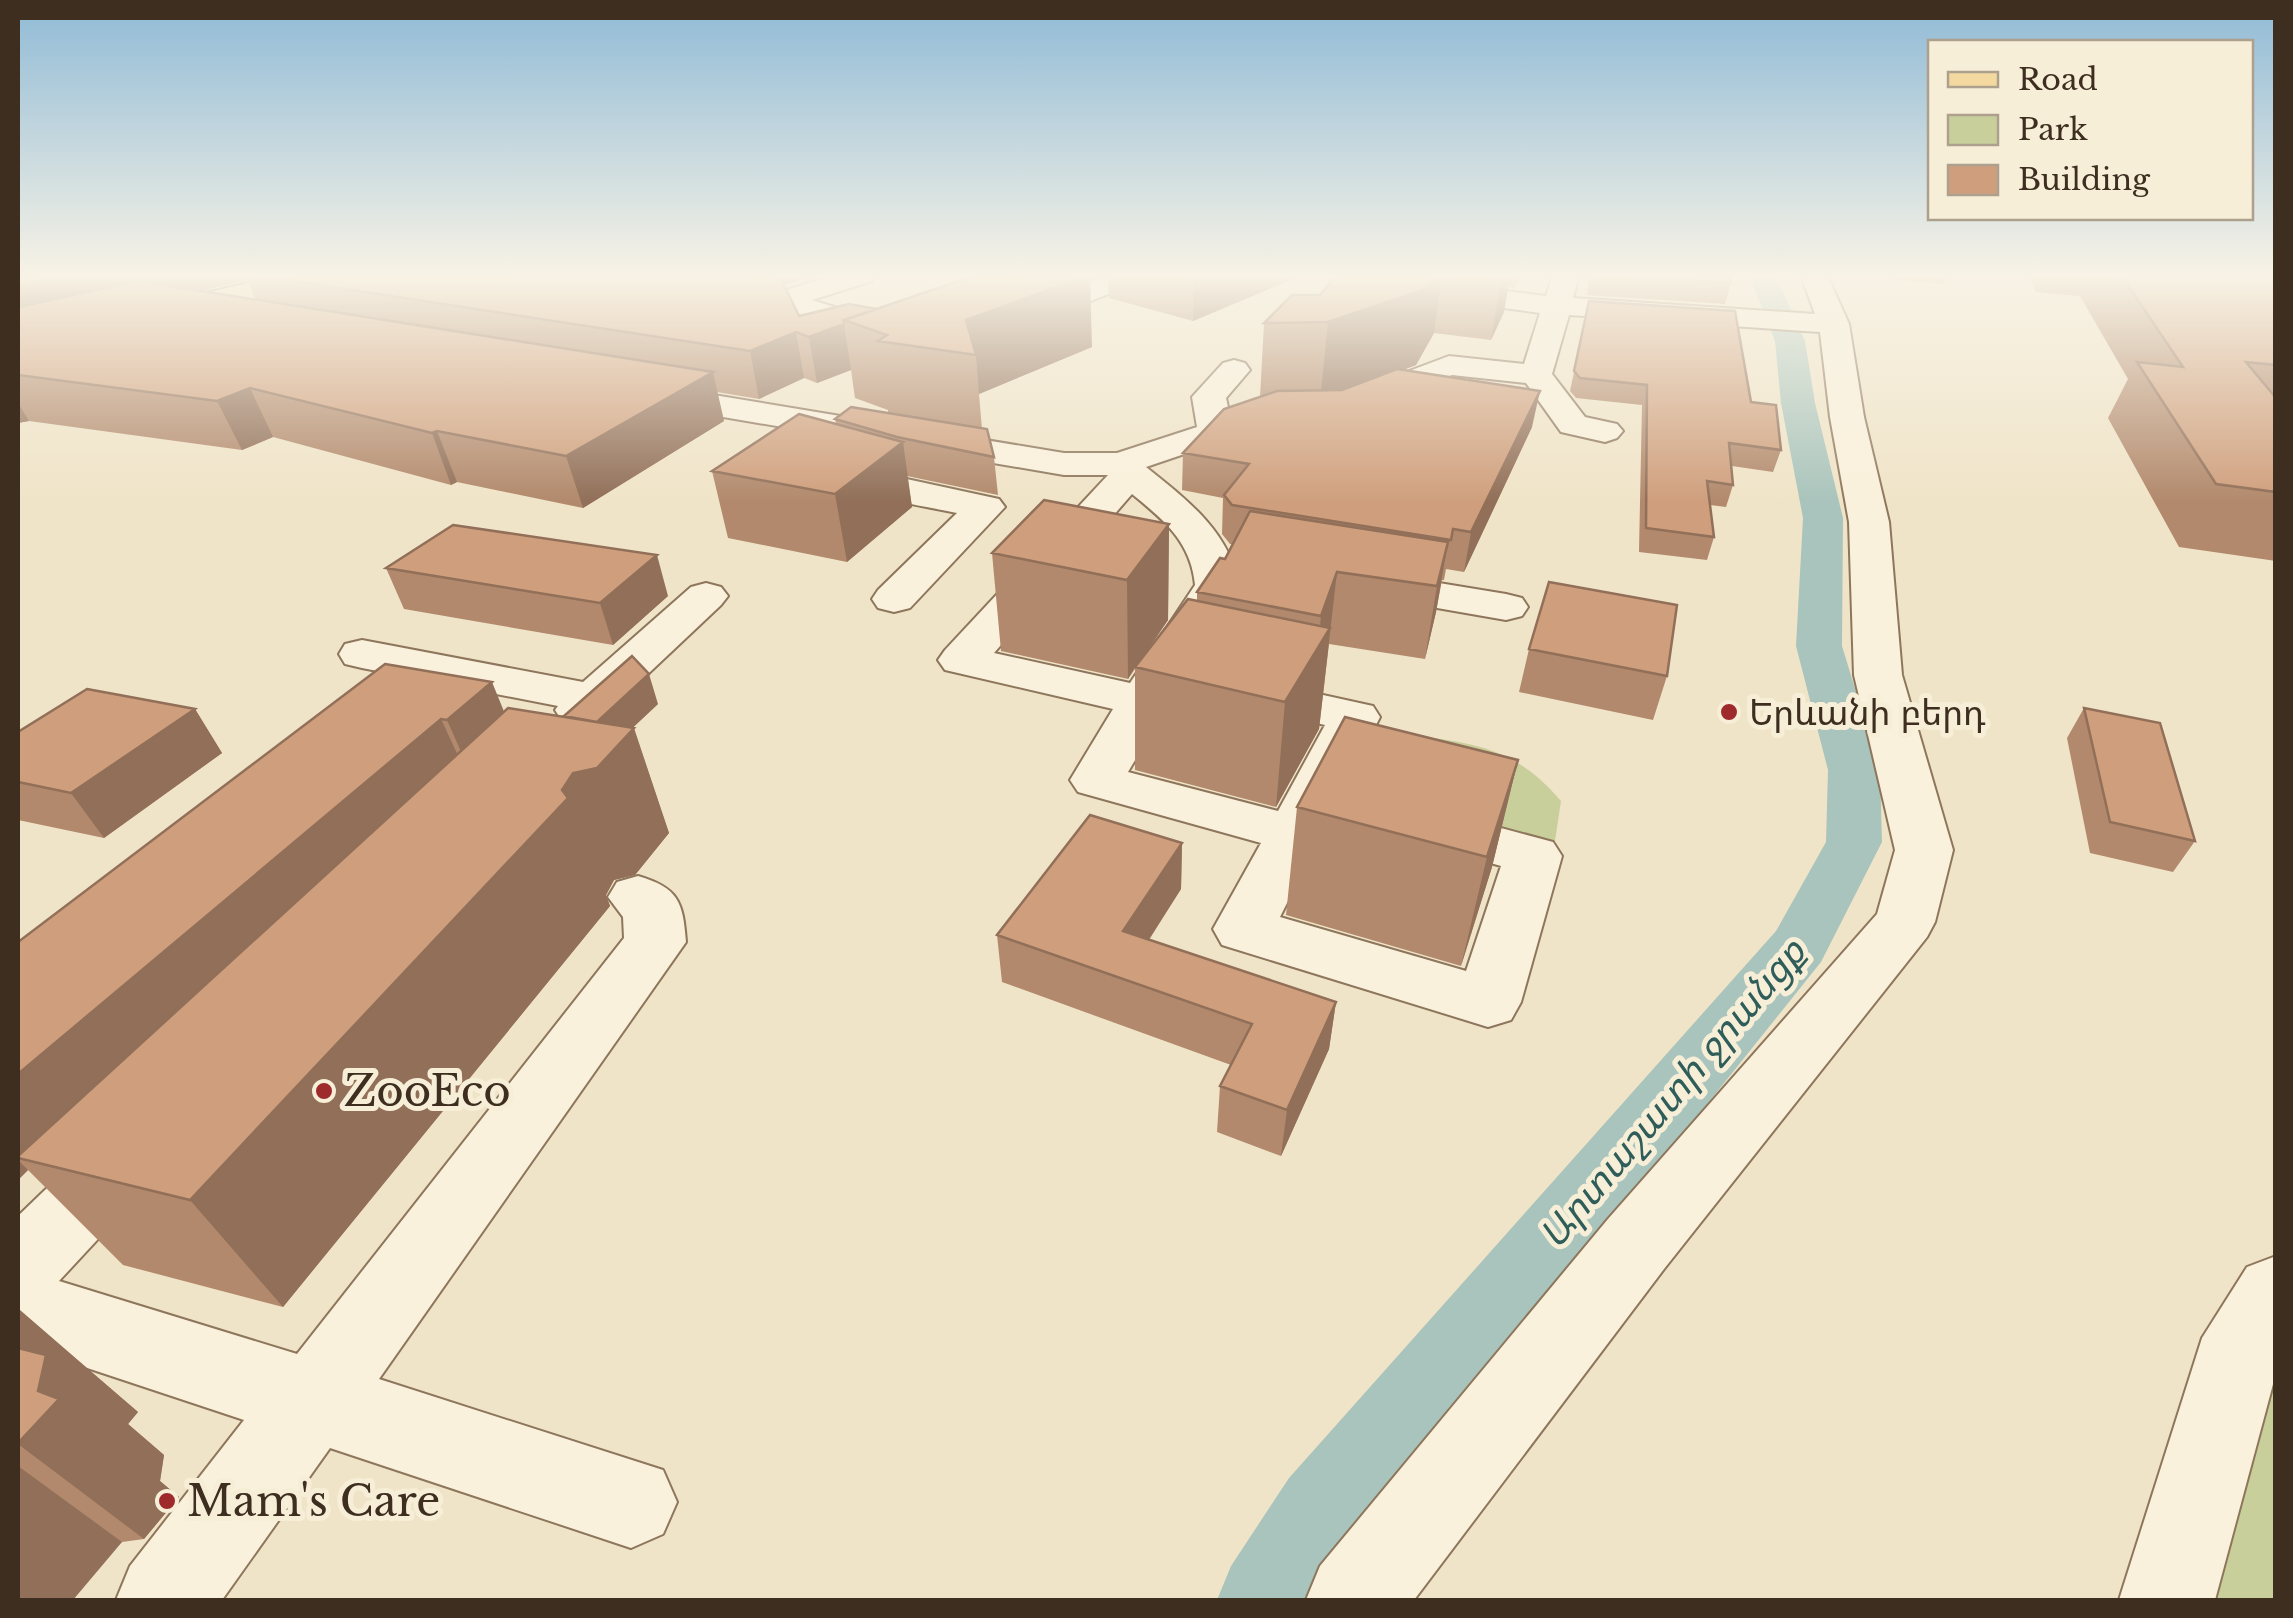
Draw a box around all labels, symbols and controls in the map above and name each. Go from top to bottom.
legend [1928,40,2253,220]
text: Road [2018,61,2098,98]
text: Park [2018,111,2088,148]
text: Building [2018,161,2151,198]
place label: Երևանի բերդ [1749,691,1986,734]
marker: Երևանի բերդ [1718,701,1740,723]
water label: Արտաշատի ջրանցք [1529,928,1816,1257]
place label: ZooEco [344,1065,511,1117]
marker: ZooEco [313,1080,335,1102]
place label: Mam's Care [187,1475,440,1527]
marker: Mam's Care [156,1490,178,1512]

